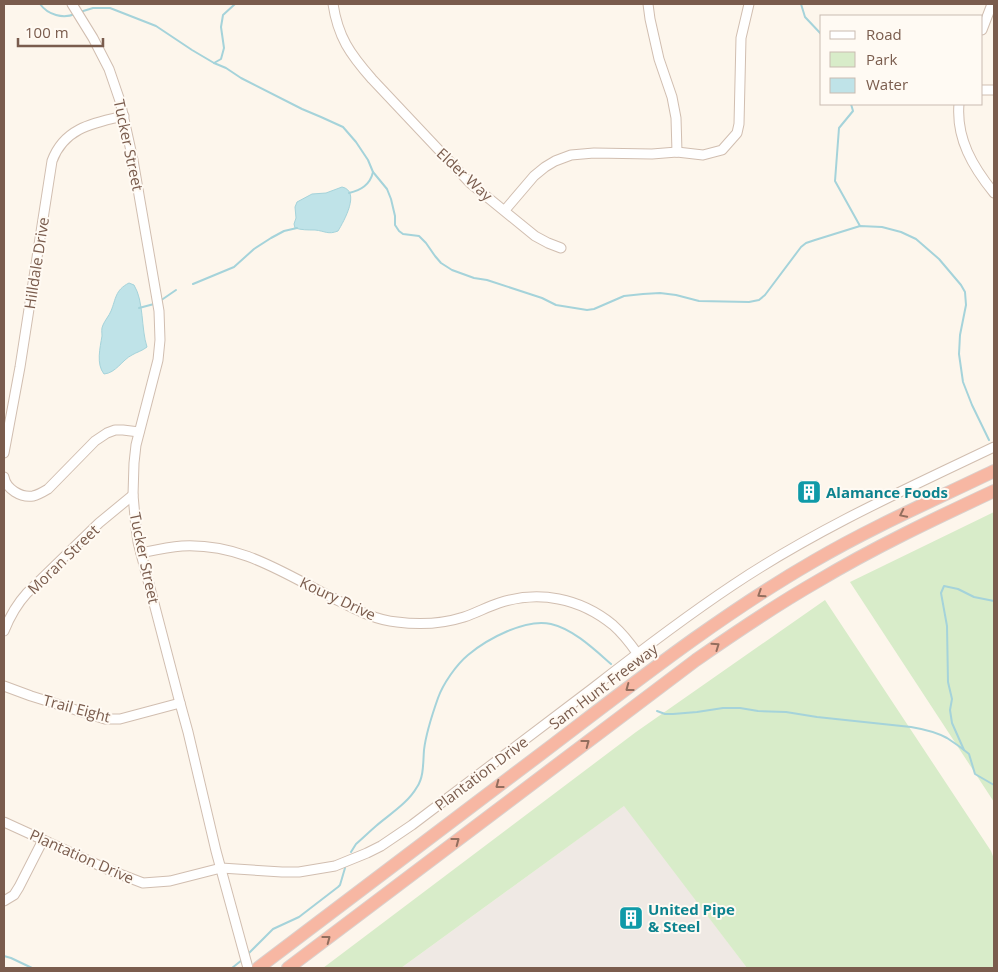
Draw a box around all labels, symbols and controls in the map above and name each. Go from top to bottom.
scale bar [18,15,102,47]
legend [820,15,983,105]
text: 100 m [25,22,69,42]
text: Road [866,24,902,44]
text: Park [866,49,897,69]
text: Water [866,74,908,94]
street label: Tucker Street [110,97,148,193]
street label: Elder Way [433,143,498,205]
street label: Hilldale Drive [19,216,53,310]
building icon: Alamance Foods [796,479,822,505]
place label: Alamance Foods [826,482,948,502]
one-way arrow [899,508,908,518]
street label: Tucker Street [126,510,164,606]
street label: Moran Street [23,520,103,598]
street label: Koury Drive [297,572,379,624]
one-way arrow [758,588,767,597]
street label: Sam Hunt Freeway [545,638,662,733]
one-way arrow [710,643,720,652]
one-way arrow [626,682,635,690]
street label: Trail Eight [41,689,113,727]
street label: Plantation Drive [430,731,532,815]
one-way arrow [580,740,589,748]
one-way arrow [496,780,505,788]
street label: Plantation Drive [27,824,137,888]
one-way arrow [450,838,460,847]
place label: United Pipe & Steel [648,899,735,936]
building icon: United Pipe & Steel [618,905,644,931]
one-way arrow [321,936,331,945]

